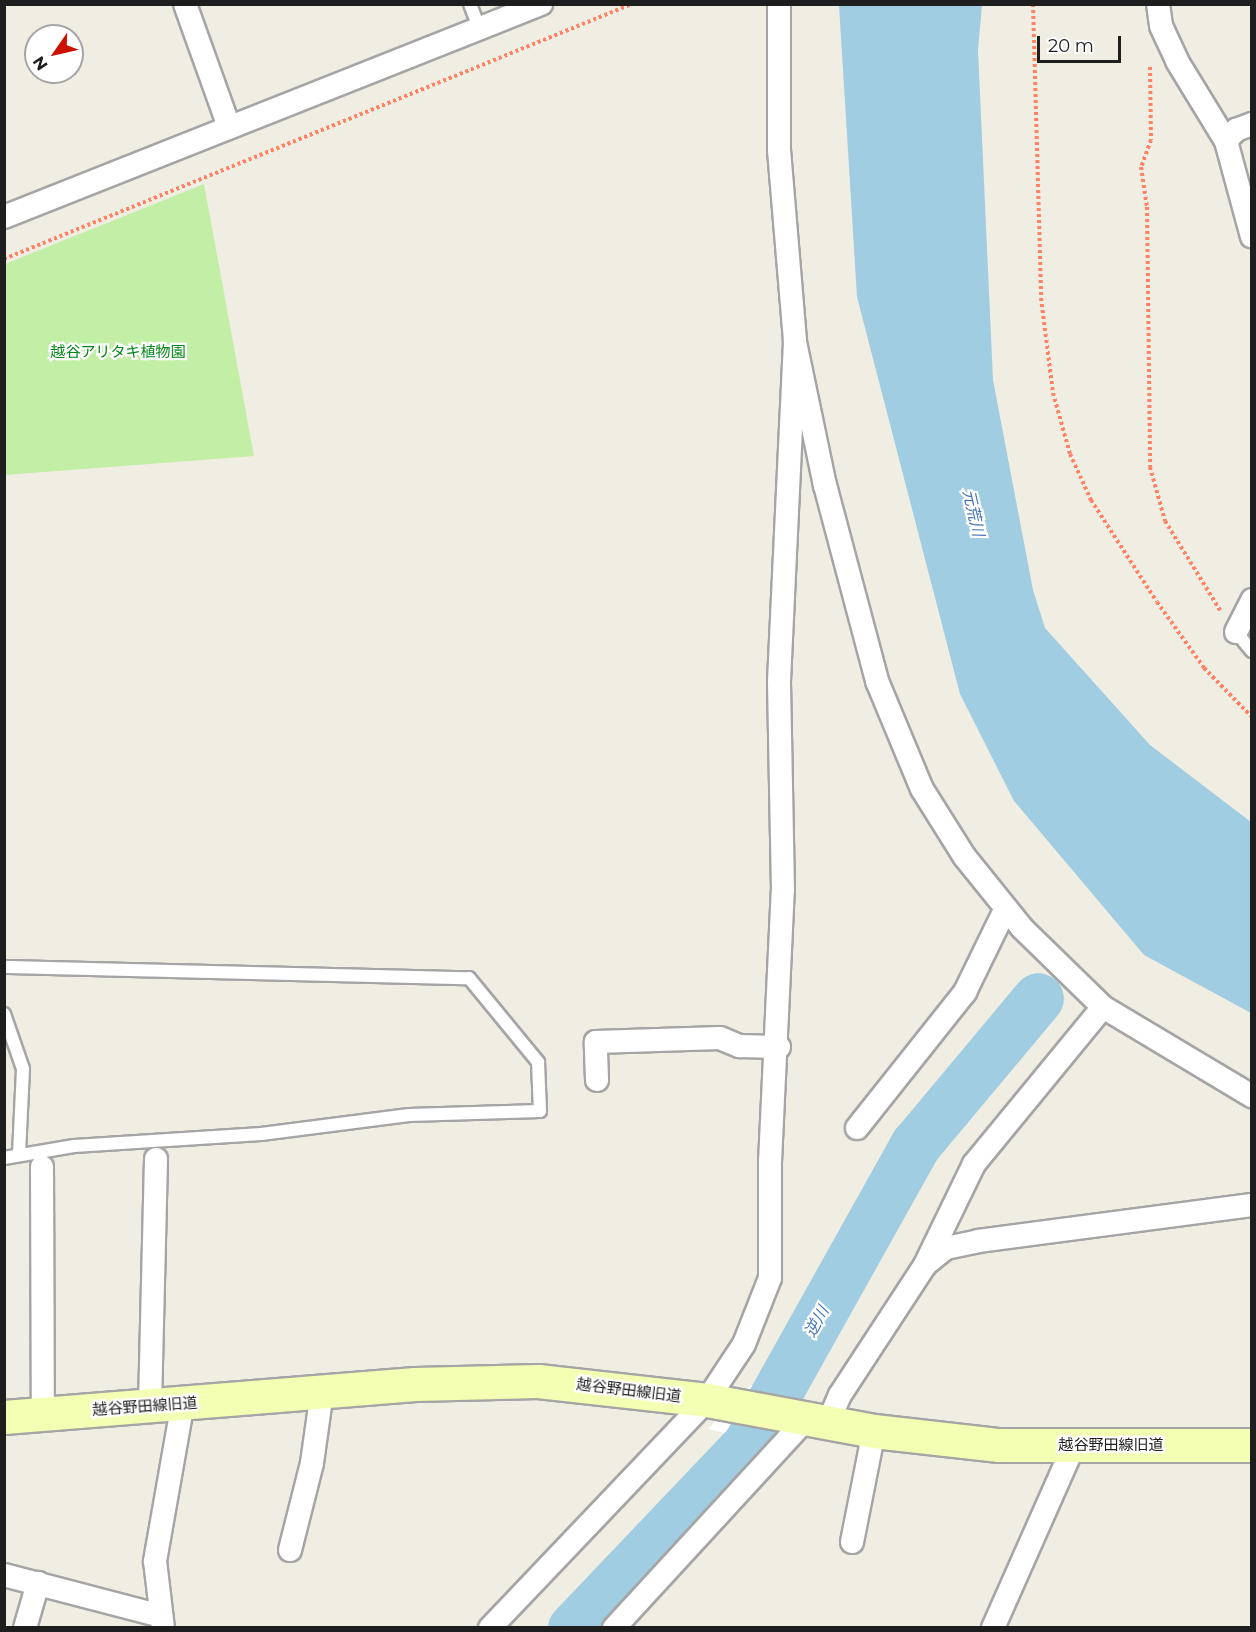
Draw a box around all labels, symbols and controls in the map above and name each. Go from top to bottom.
north arrow [24,24,84,84]
scale bar [1040,24,1124,62]
text: 20 m [1048,35,1094,57]
text: N [29,53,52,74]
park label: 越谷アリタキ植物園 [51,343,185,361]
water label: 元荒川 [958,487,988,539]
water label: 逆川 [801,1303,833,1341]
street label: 越谷野田線旧道 [576,1375,682,1405]
street label: 越谷野田線旧道 [92,1393,198,1419]
street label: 越谷野田線旧道 [1059,1436,1163,1454]

